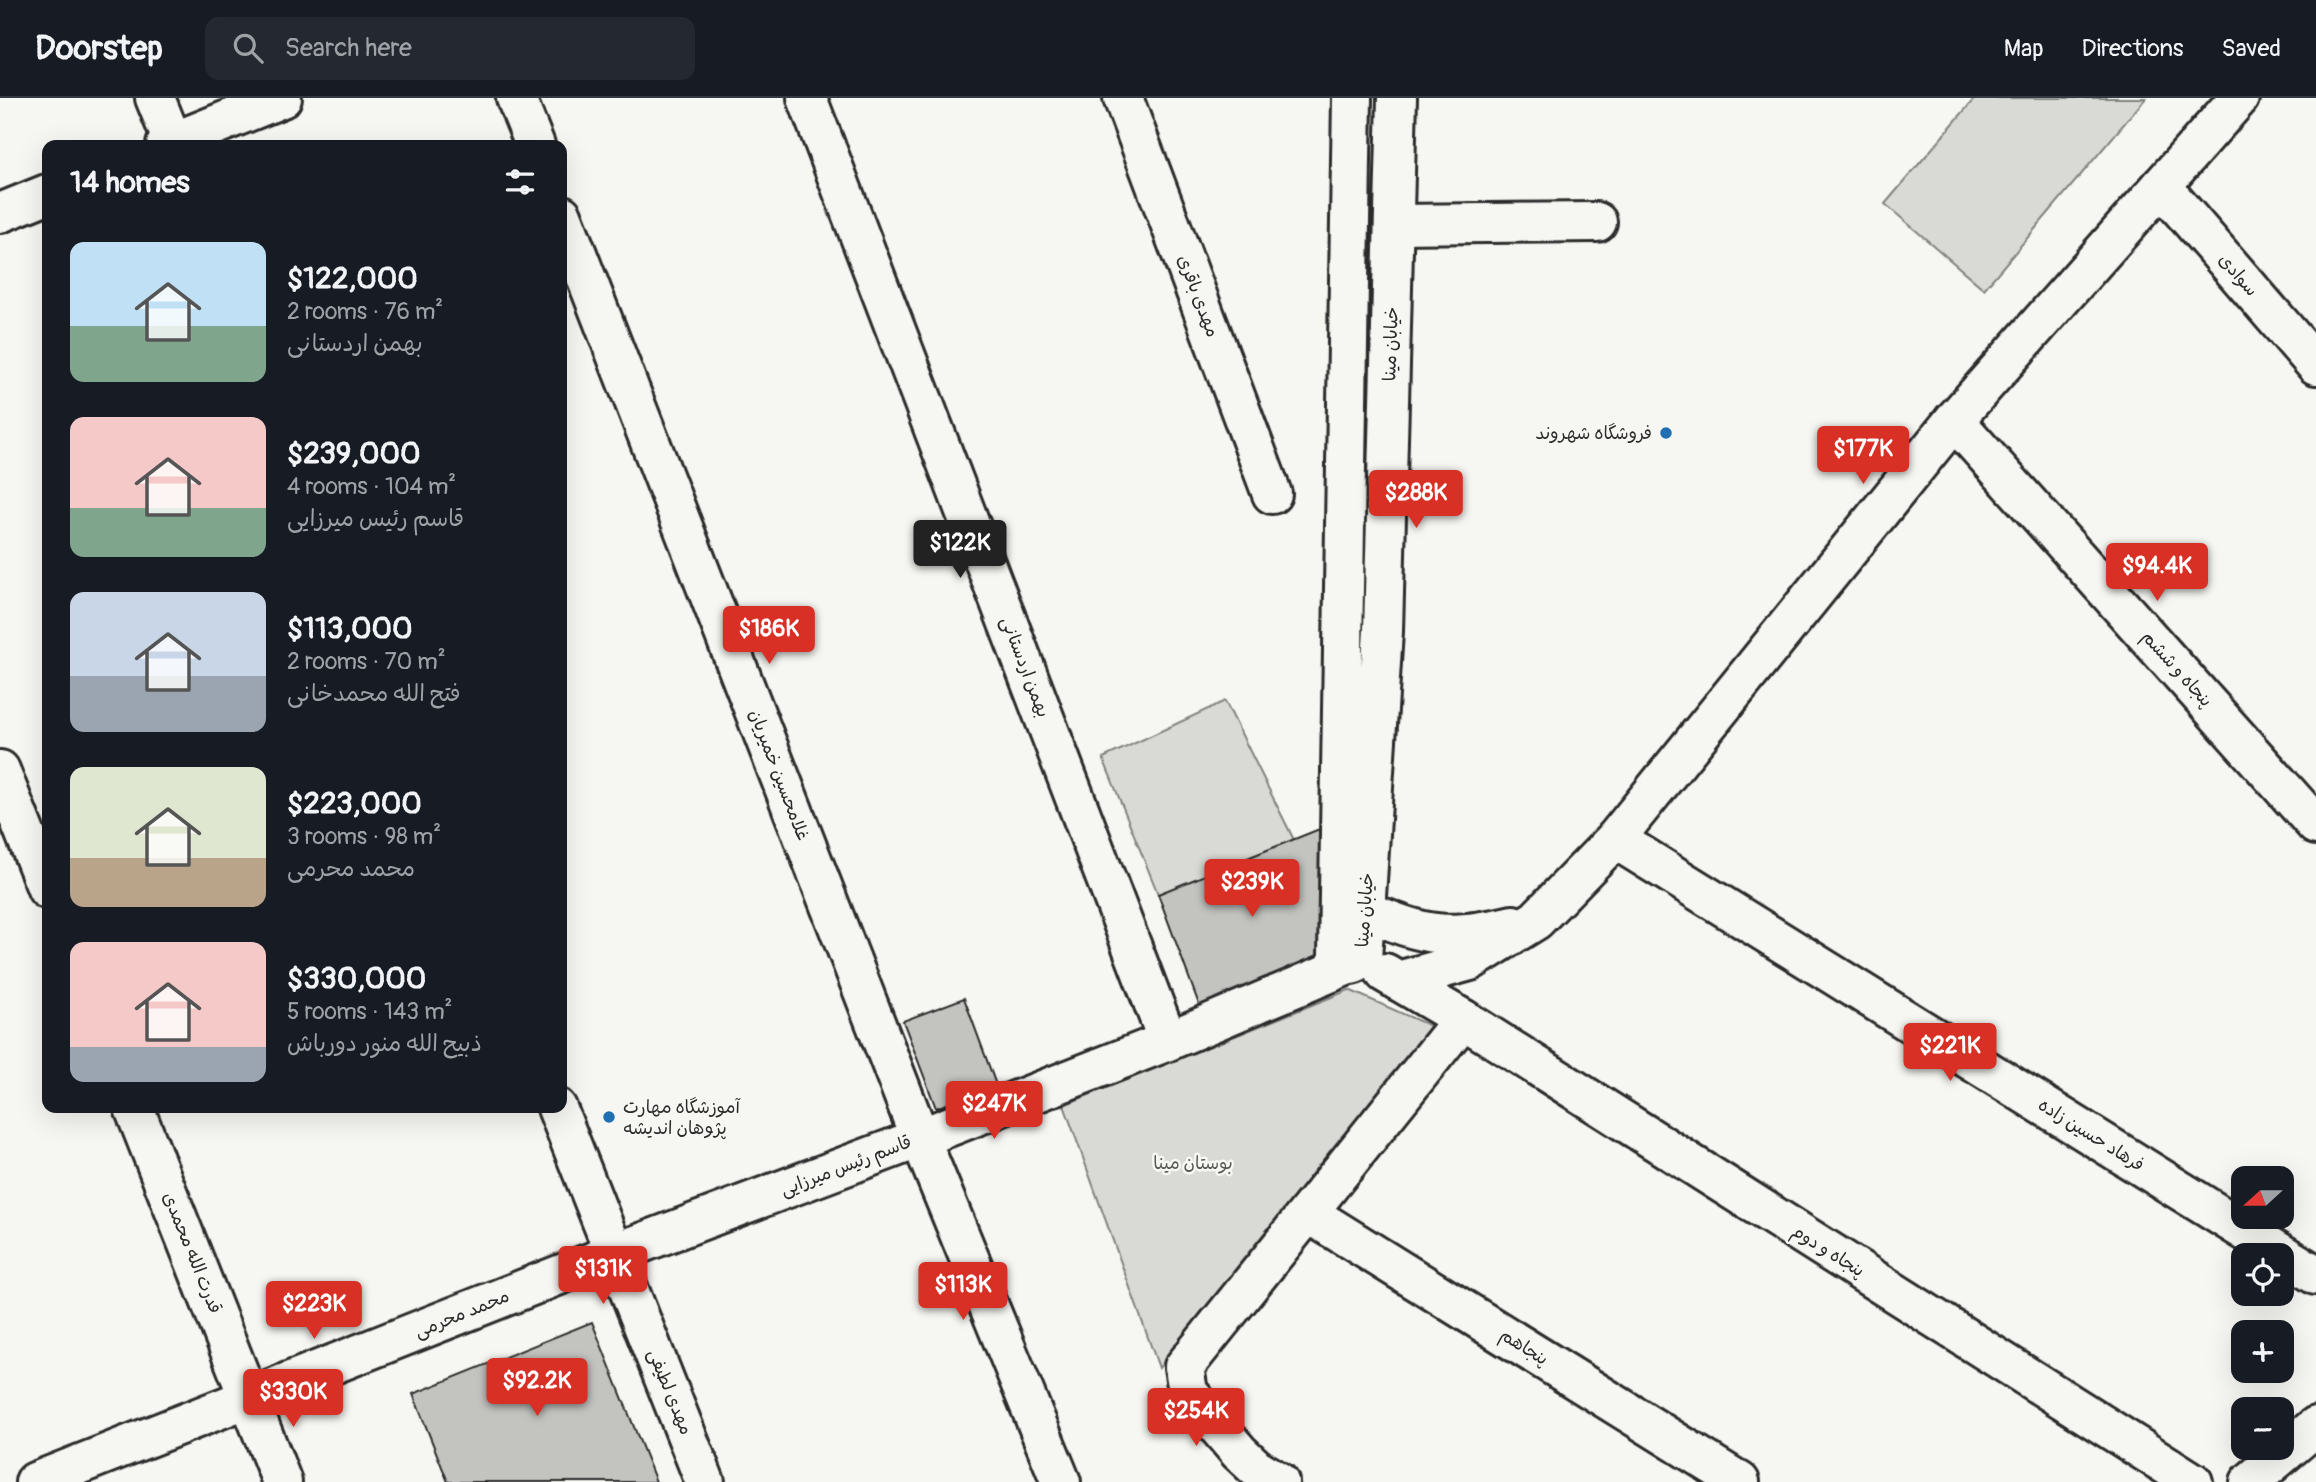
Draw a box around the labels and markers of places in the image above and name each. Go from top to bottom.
place label: فروشگاه شهروند [1535,422,1652,445]
marker: فروشگاه شهروند [1658,425,1674,441]
pin: $177K [1814,426,1912,486]
pin: $288K [1367,470,1465,530]
pin: $122K [911,520,1009,580]
pin: $94.4K [2100,544,2214,603]
pin: $186K [720,606,818,666]
pin: $239K [1203,860,1301,919]
pin: $221K [1901,1024,1999,1083]
pin: $247K [945,1082,1043,1141]
place label: آموزشگاه مهارت پژوهان اندیشه [623,1096,741,1140]
marker: آموزشگاه مهارت پژوهان اندیشه [601,1109,617,1125]
pin: $131K [554,1246,652,1306]
pin: $113K [914,1262,1012,1322]
pin: $223K [265,1282,363,1341]
pin: $92.2K [480,1358,594,1418]
pin: $330K [244,1370,342,1429]
pin: $254K [1147,1388,1245,1448]

